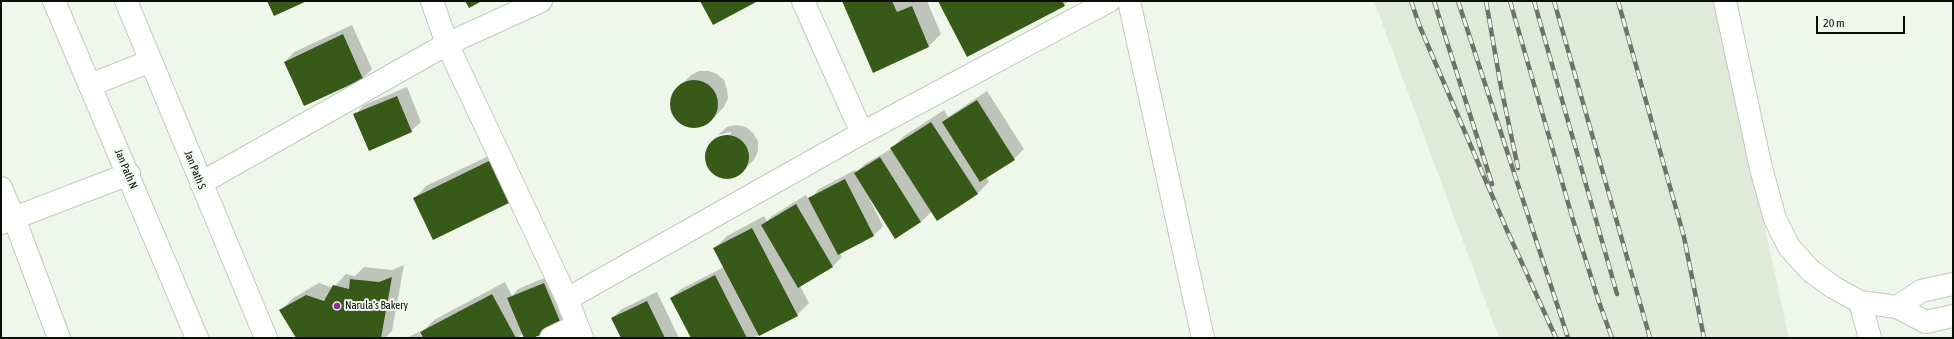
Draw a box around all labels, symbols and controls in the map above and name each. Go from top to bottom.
scale bar [1818,8,1907,34]
text: 20 m [1823,16,1845,30]
street label: Jan Path N [112,147,140,191]
street label: Jan Path S [181,149,209,191]
place label: Narula's Bakery [345,299,408,313]
marker: Narula's Bakery [332,301,342,311]

